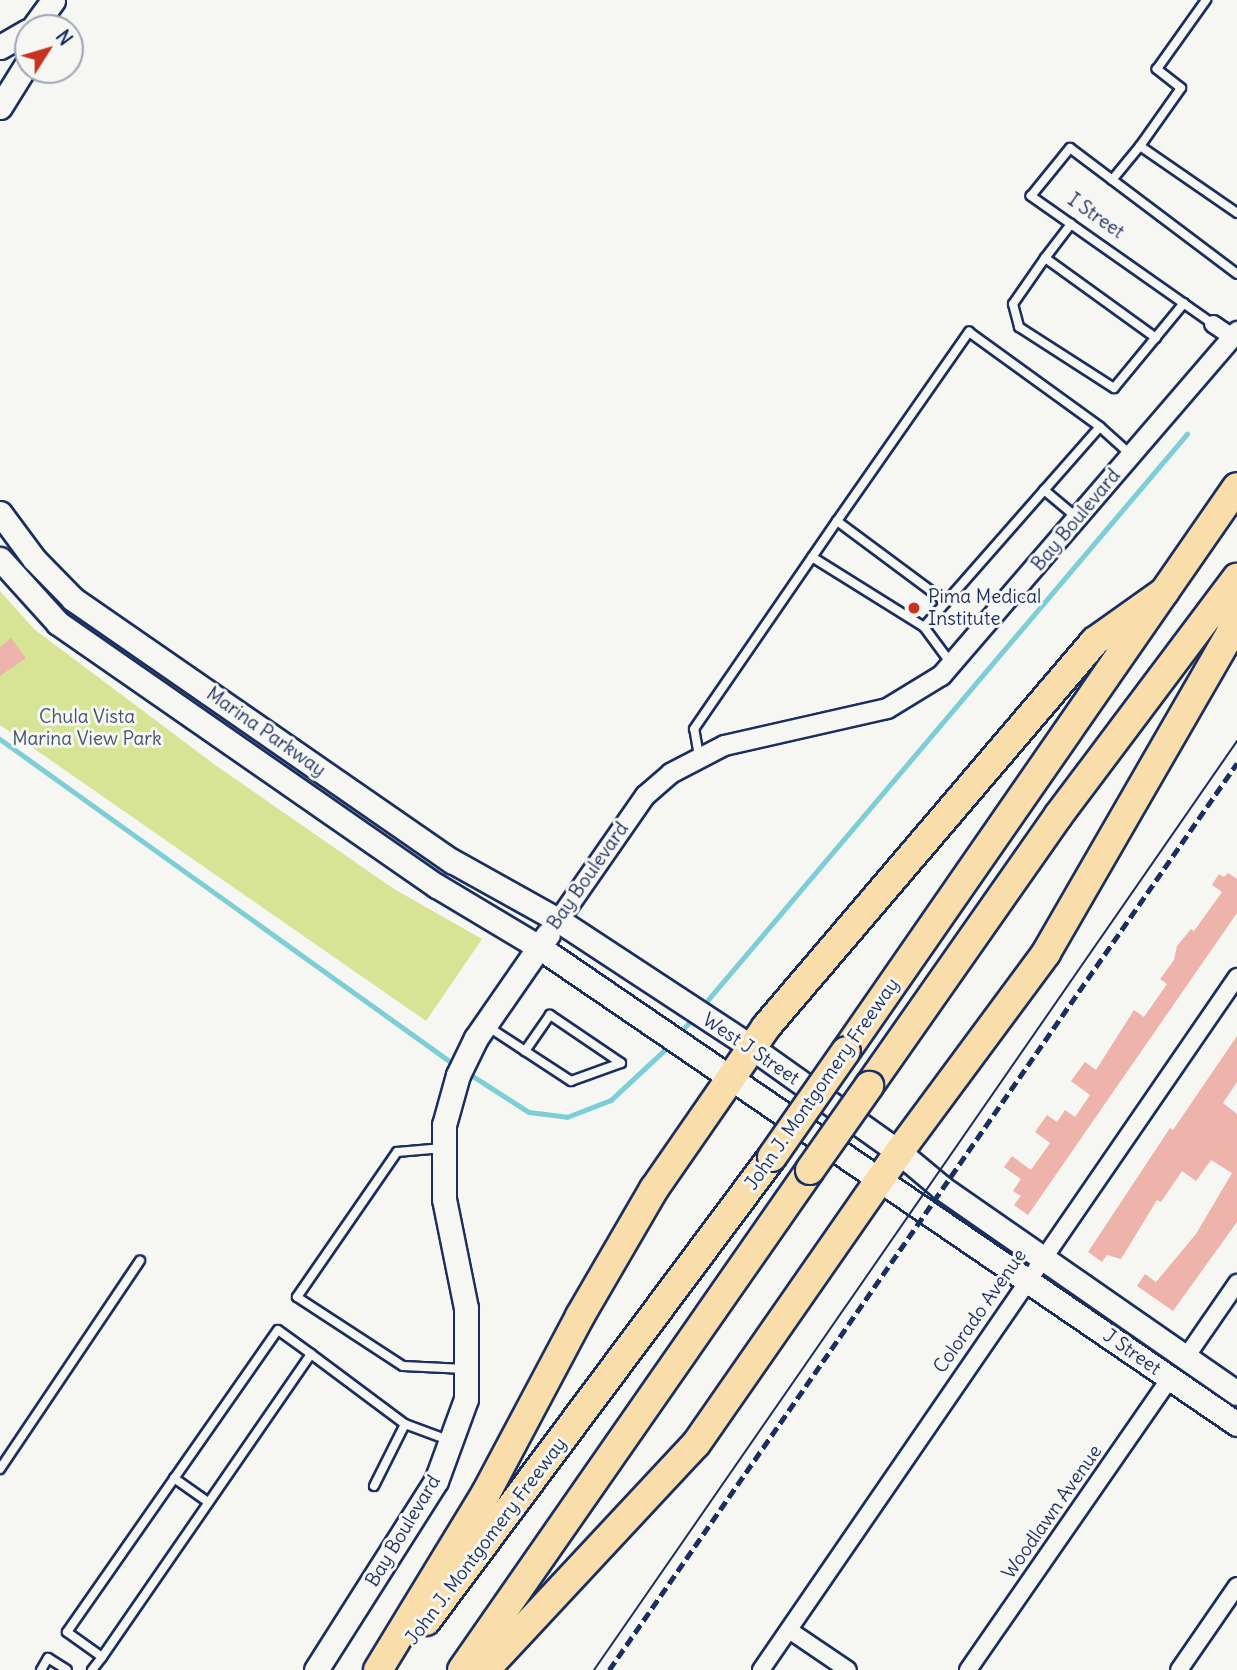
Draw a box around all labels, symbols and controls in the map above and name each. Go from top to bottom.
north arrow [14,14,84,84]
text: N [51,25,78,50]
street label: I Street [1063,188,1129,244]
street label: Bay Boulevard [1027,464,1125,576]
place label: Pima Medical Institute [928,586,1041,630]
marker: Pima Medical Institute [906,600,922,616]
street label: Marina Parkway [202,682,330,782]
park label: Chula Vista Marina View Park [12,706,162,750]
street label: Bay Boulevard [543,818,633,934]
street label: John J. Montgomery Freeway [740,974,904,1194]
street label: West J Street [698,1008,804,1090]
street label: Colorado Avenue [929,1245,1031,1377]
street label: J Street [1099,1324,1165,1380]
street label: John J. Montgomery Freeway [401,1433,571,1649]
street label: Woodlawn Avenue [997,1441,1107,1583]
street label: Bay Boulevard [361,1471,445,1591]

